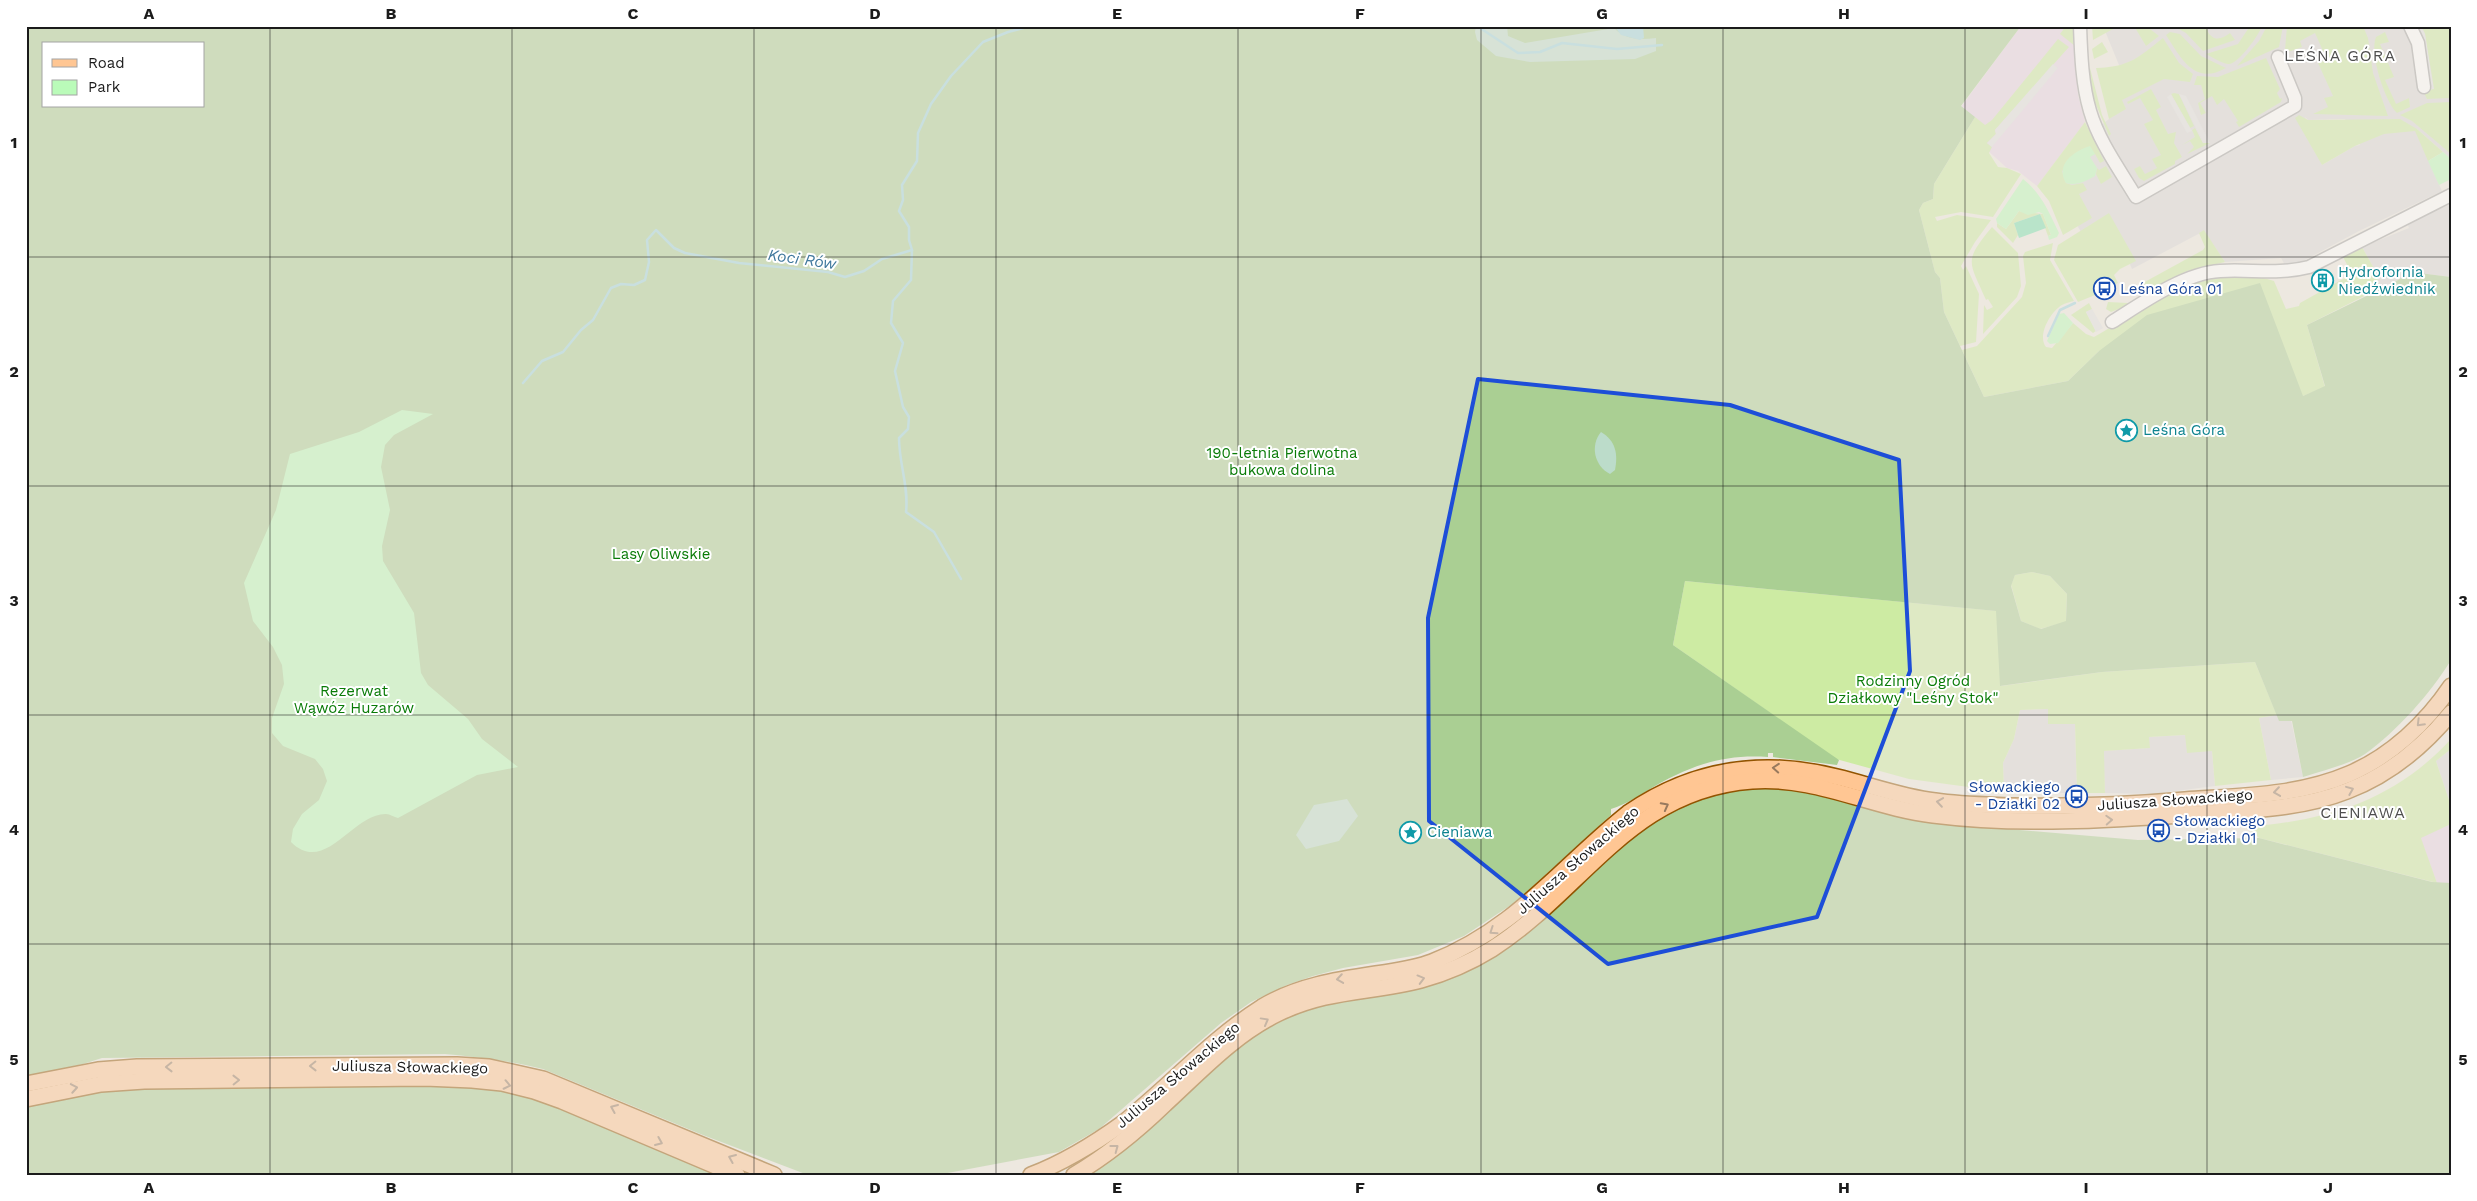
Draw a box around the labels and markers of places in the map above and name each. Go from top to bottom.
place label: Hydrofornia Niedźwiednik [2338,263,2436,298]
building icon: Hydrofornia Niedźwiednik [2310,269,2334,293]
bus stop icon: Leśna Góra 01 [2092,277,2116,301]
place label: Leśna Góra 01 [2120,280,2222,298]
place icon: Leśna Góra [2115,418,2139,442]
place label: Leśna Góra [2143,421,2226,439]
place label: Słowackiego - Działki 02 [1969,778,2060,813]
bus stop icon: Słowackiego - Działki 02 [2064,784,2088,808]
place label: Słowackiego - Działki 01 [2174,812,2265,847]
bus stop icon: Słowackiego - Działki 01 [2146,818,2170,842]
place icon: Cieniawa [1399,820,1423,844]
place label: Cieniawa [1427,823,1493,841]

